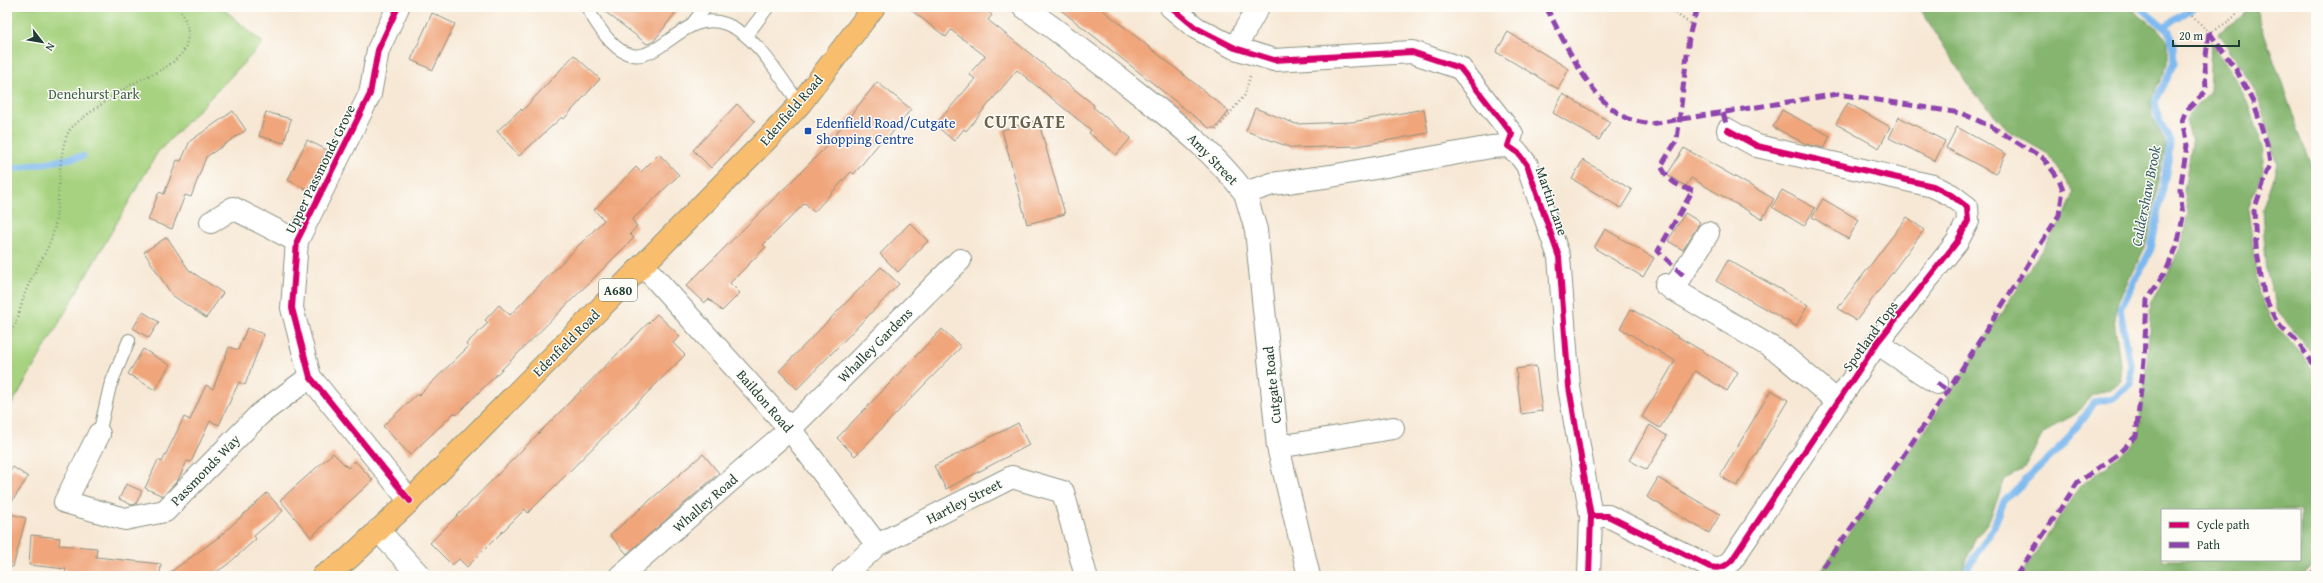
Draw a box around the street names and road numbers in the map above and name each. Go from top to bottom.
street label: Edenfield Road [755,70,828,150]
street label: Upper Passmonds Grove [280,101,360,237]
street label: Amy Street [1183,129,1243,190]
street label: Martin Lane [1531,164,1573,238]
road number: A680 [599,279,637,301]
street label: Spotland Tops [1838,297,1902,375]
street label: Whalley Gardens [833,303,917,387]
street label: Edenfield Road [528,305,604,381]
street label: Cutgate Road [1258,345,1286,425]
street label: Baildon Road [732,365,798,437]
street label: Passmonds Way [166,430,244,510]
street label: Whalley Road [668,469,742,537]
street label: Hartley Street [923,473,1005,529]

